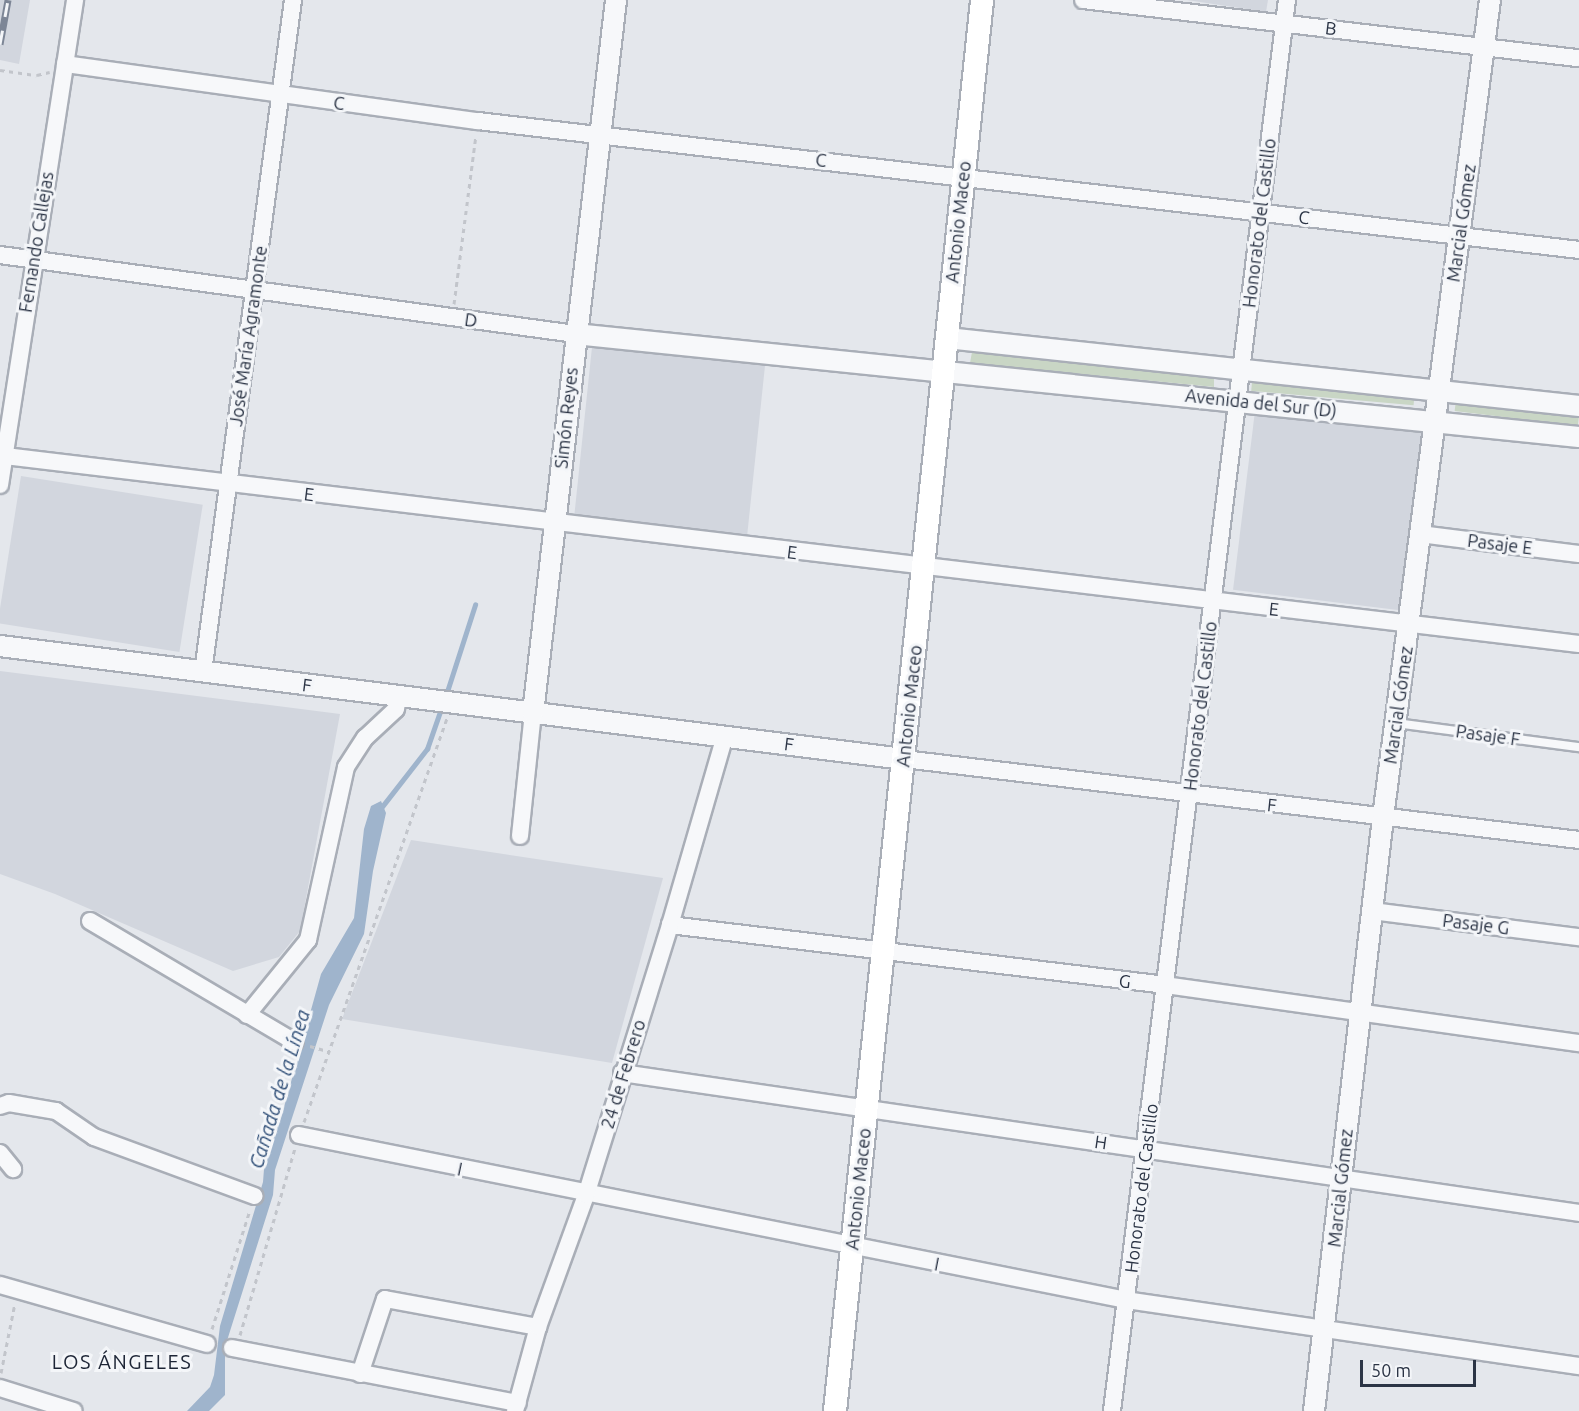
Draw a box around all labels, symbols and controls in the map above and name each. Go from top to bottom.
street label: B [1324,17,1338,39]
street label: C [332,92,346,114]
street label: Honorato del Castillo [1238,137,1280,309]
street label: C [814,149,828,171]
street label: Antonio Maceo [941,160,975,284]
street label: Marcial Gómez [1442,163,1480,283]
street label: Fernando Callejas [14,170,58,314]
street label: C [1297,206,1311,228]
street label: José María Agramonte [225,244,271,428]
street label: D [463,308,479,332]
street label: Simón Reyes [550,366,582,470]
street label: Avenida del Sur (D) [1184,384,1338,422]
street label: E [303,483,315,505]
street label: Pasaje E [1466,529,1534,559]
street label: E [786,541,798,563]
street label: E [1268,598,1280,620]
street label: Honorato del Castillo [1179,620,1221,792]
street label: Antonio Maceo [892,644,926,768]
street label: Marcial Gómez [1379,645,1417,765]
street label: F [301,674,313,696]
street label: Pasaje F [1454,720,1522,750]
street label: F [783,733,795,755]
street label: F [1266,794,1278,816]
street label: Pasaje G [1441,909,1511,939]
street label: G [1118,970,1132,992]
water label: Cañada de la Línea [243,1007,315,1171]
street label: 24 de Febrero [596,1017,650,1131]
street label: Honorato del Castillo [1120,1102,1162,1274]
street label: Antonio Maceo [841,1127,875,1251]
street label: Marcial Gómez [1323,1128,1357,1248]
street label: H [1093,1130,1109,1154]
street label: I [456,1158,464,1180]
street label: I [933,1253,941,1275]
scale bar [1363,1348,1478,1386]
district label: LOS ÁNGELES [52,1349,192,1373]
text: 50 m [1371,1360,1411,1380]

